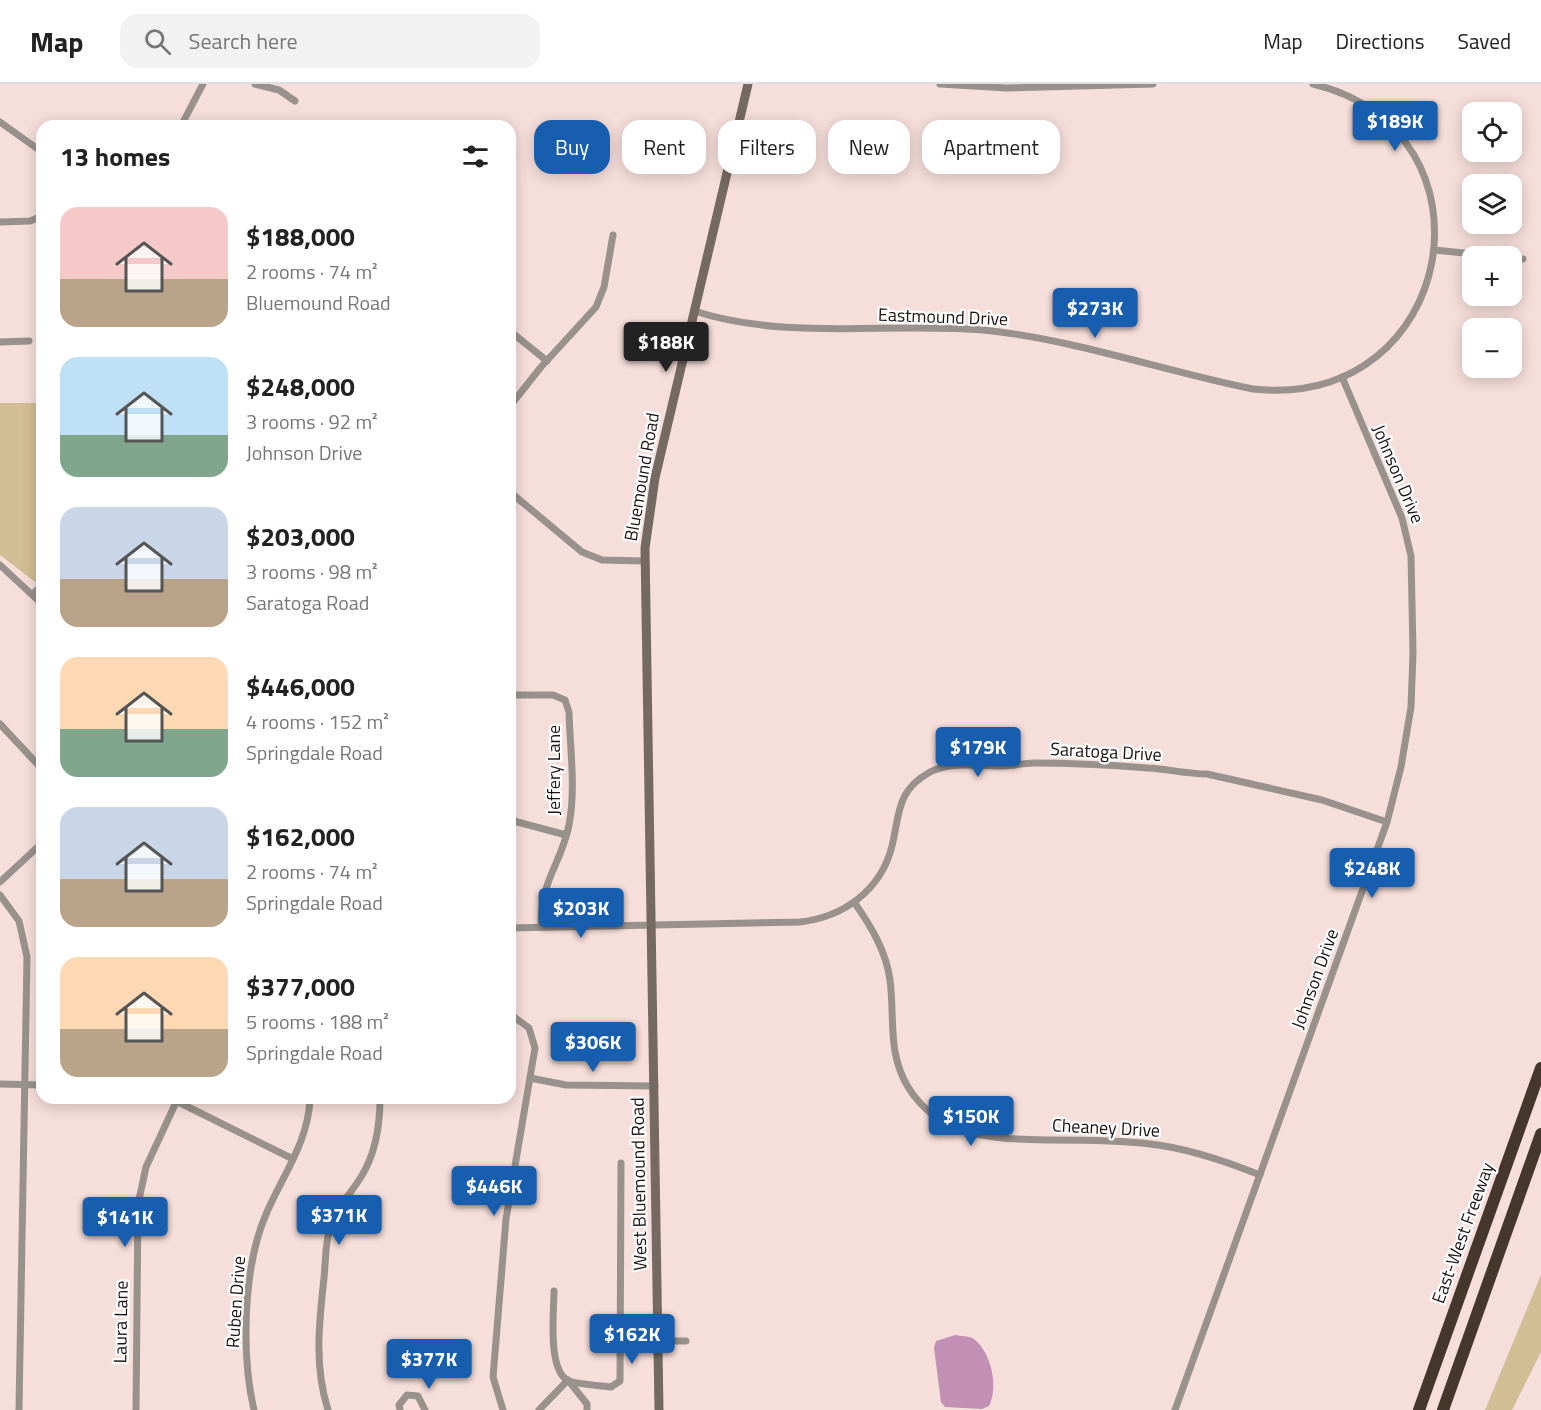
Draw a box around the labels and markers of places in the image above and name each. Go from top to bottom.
pin: $189K [1353,101,1437,152]
pin: $273K [1053,288,1137,339]
pin: $188K [624,322,708,373]
pin: $179K [936,727,1020,778]
pin: $248K [1330,848,1414,899]
pin: $203K [539,888,623,939]
pin: $306K [551,1022,635,1073]
pin: $150K [929,1096,1013,1147]
pin: $446K [452,1166,536,1217]
pin: $371K [297,1195,381,1246]
pin: $141K [83,1197,167,1248]
pin: $162K [590,1314,674,1365]
pin: $377K [387,1339,471,1390]

